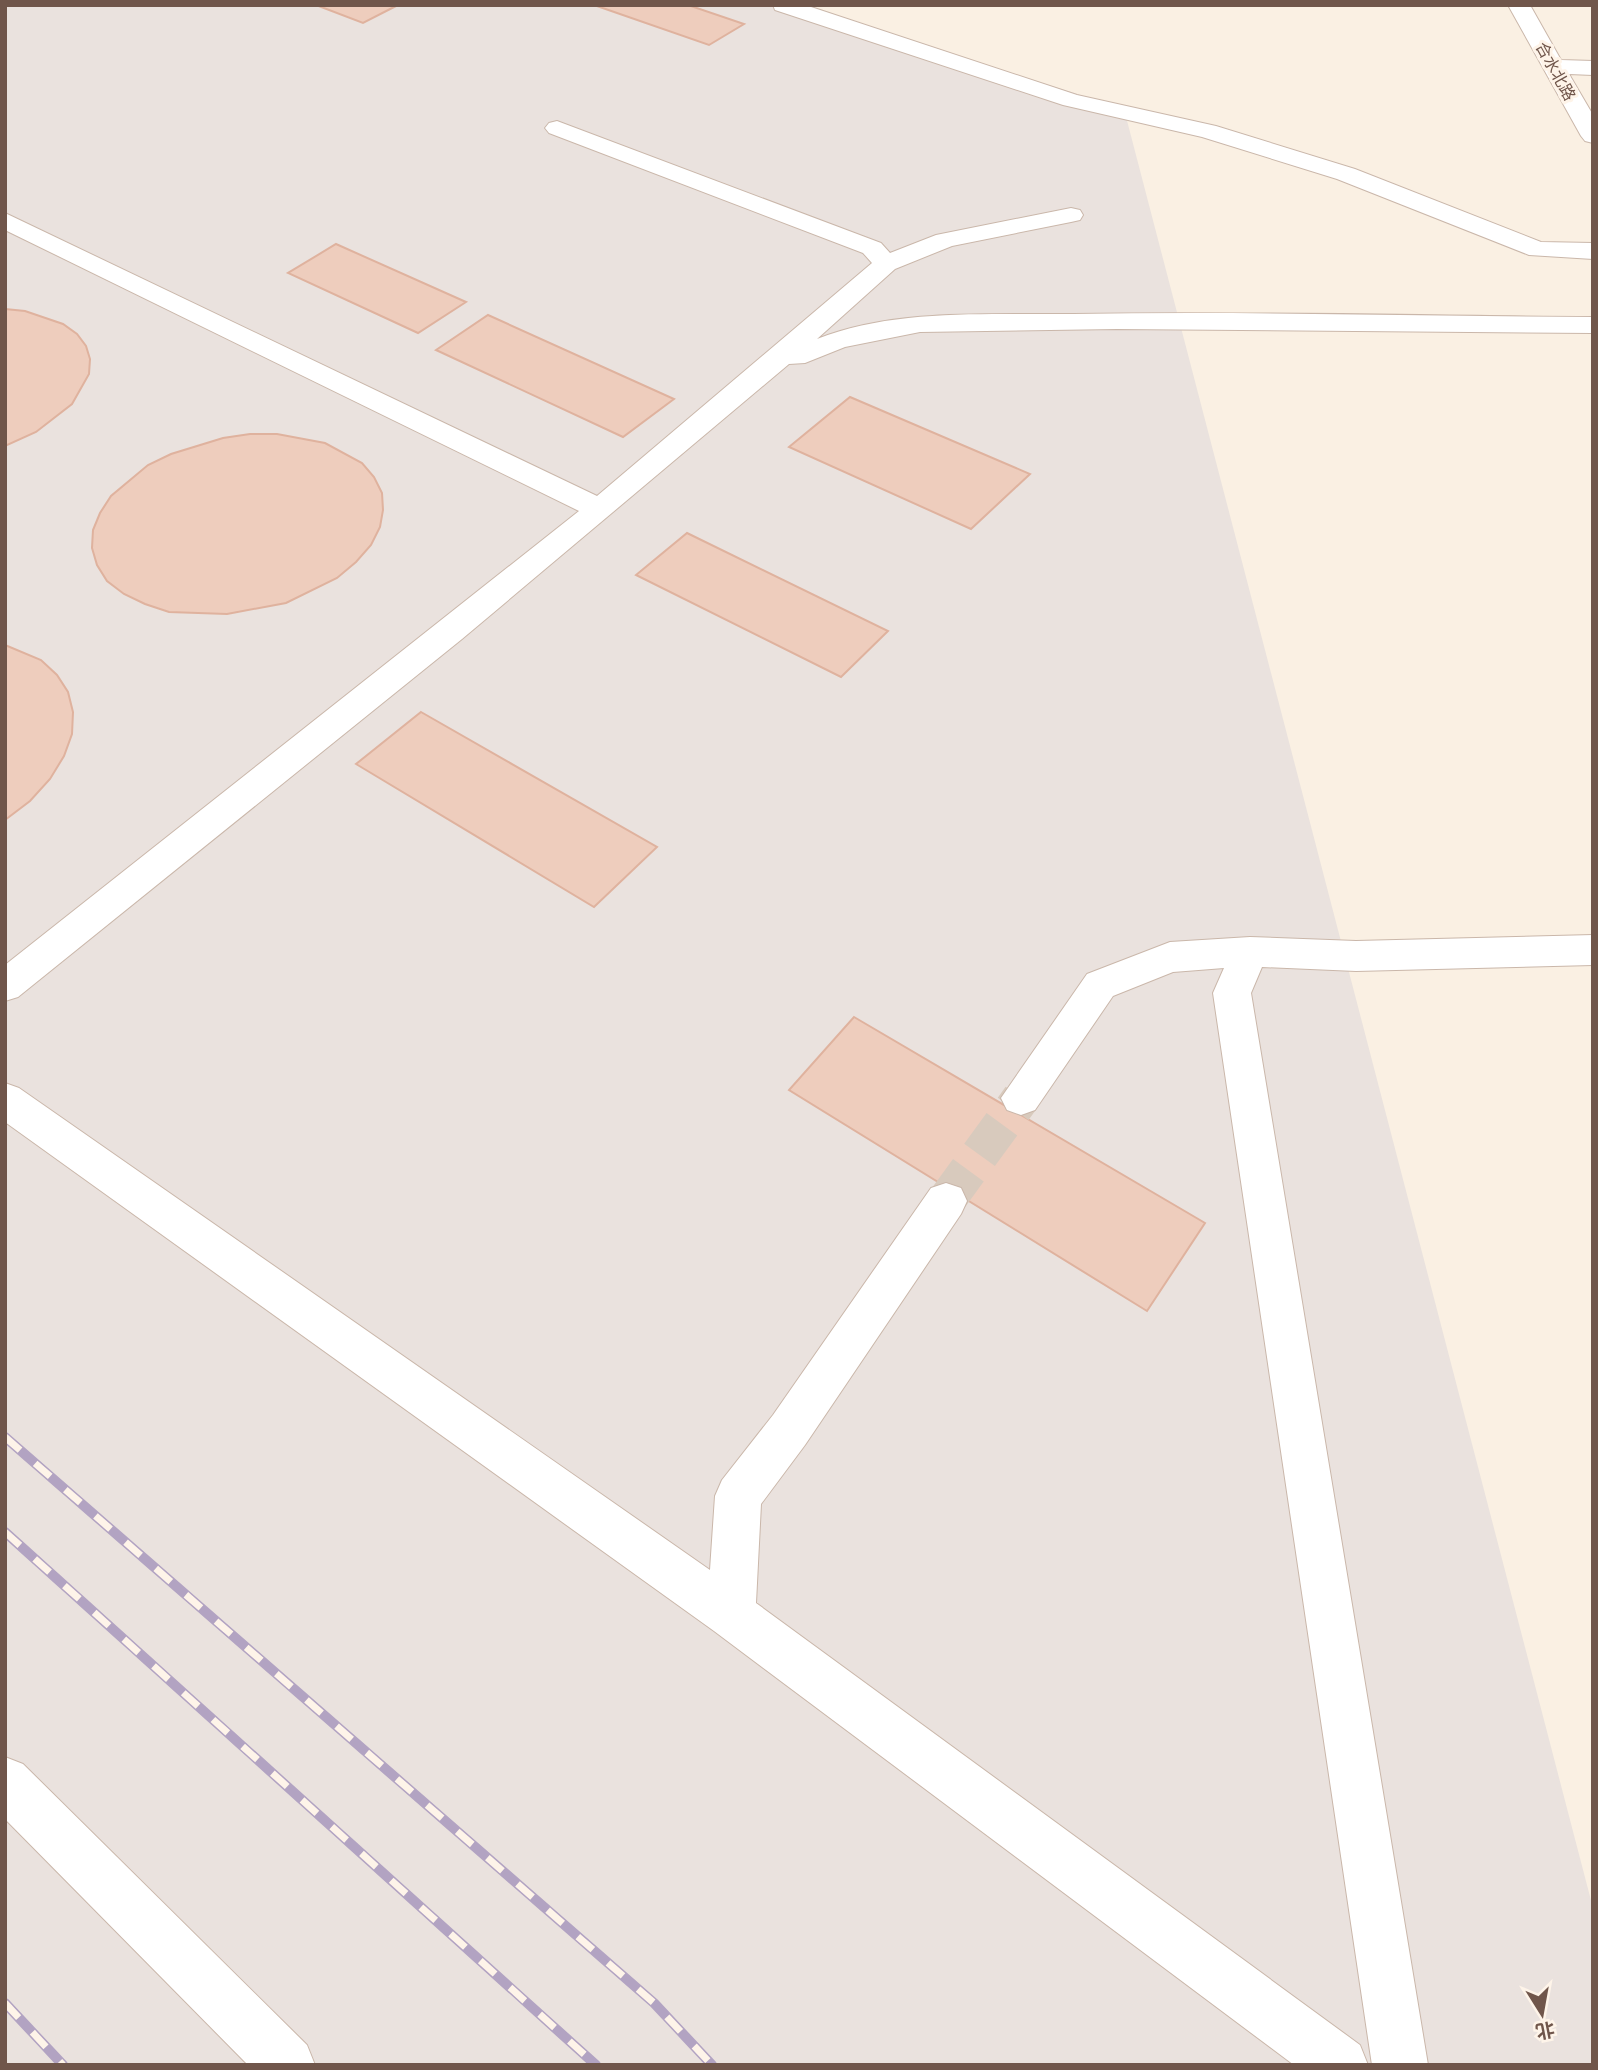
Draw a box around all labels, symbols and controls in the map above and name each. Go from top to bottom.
street label: 合水北路 [1532,38,1580,104]
north arrow [1507,1979,1577,2049]
text: 北 [1534,2017,1557,2044]

